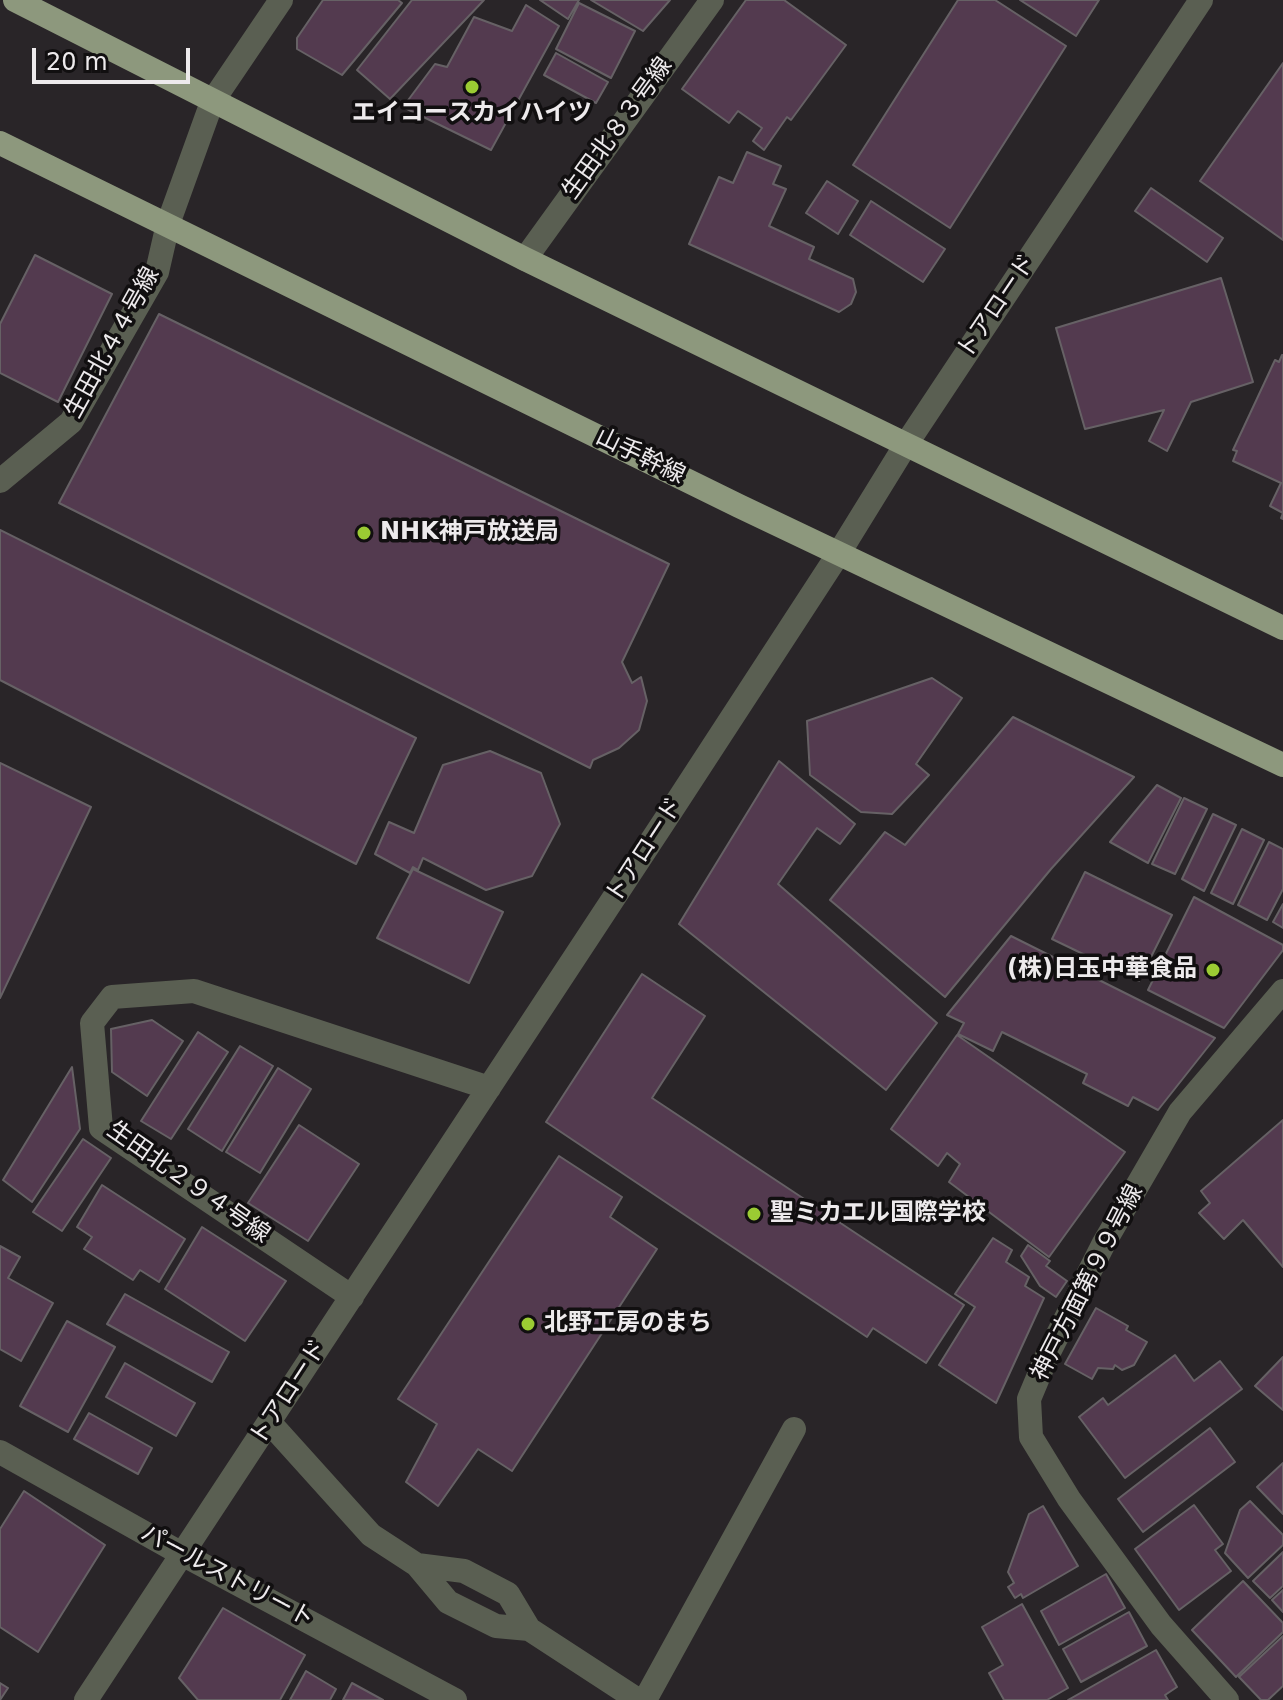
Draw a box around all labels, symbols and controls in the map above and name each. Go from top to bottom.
scale bar [36,32,194,82]
text: 20 m [46,48,108,76]
street label: 生田北８３号線 [557,53,679,205]
marker: エイコースカイハイツ [463,78,481,96]
place label: エイコースカイハイツ [352,100,592,128]
street label: トアロード [952,249,1042,365]
street label: 生田北４４号線 [60,263,166,423]
street label: 山手幹線 [591,423,689,491]
place label: NHK神戸放送局 [380,519,559,547]
marker: NHK神戸放送局 [355,524,373,542]
street label: トアロード [600,793,690,909]
place label: (株)日玉中華食品 [1007,956,1197,984]
marker: (株)日玉中華食品 [1204,961,1222,979]
street label: 生田北２９４号線 [101,1116,275,1250]
street label: 神戸方面第９９号線 [1026,1180,1150,1386]
place label: 聖ミカエル国際学校 [770,1200,986,1228]
marker: 聖ミカエル国際学校 [745,1205,763,1223]
place label: 北野工房のまち [544,1310,712,1338]
marker: 北野工房のまち [519,1315,537,1333]
street label: トアロード [244,1335,334,1451]
street label: パールストリート [135,1519,319,1635]

